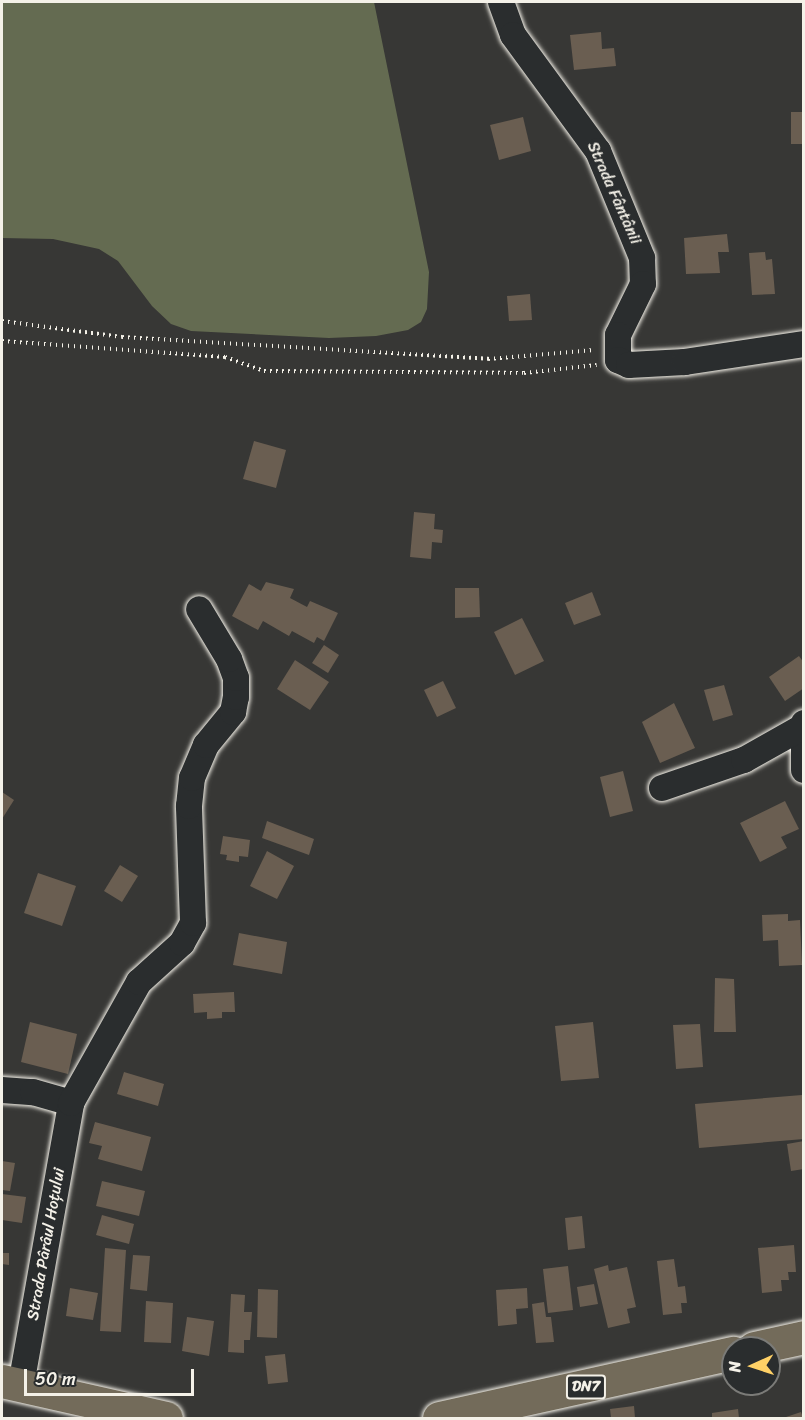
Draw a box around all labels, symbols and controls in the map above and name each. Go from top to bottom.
street label: Strada Fântânii [583,139,645,247]
street label: Strada Pârâul Hoțului [23,1166,69,1322]
north arrow [721,1336,781,1396]
scale bar [27,1357,196,1395]
text: N [720,1361,749,1373]
text: 50 m [35,1363,76,1395]
road number: DN7 [565,1375,607,1399]

